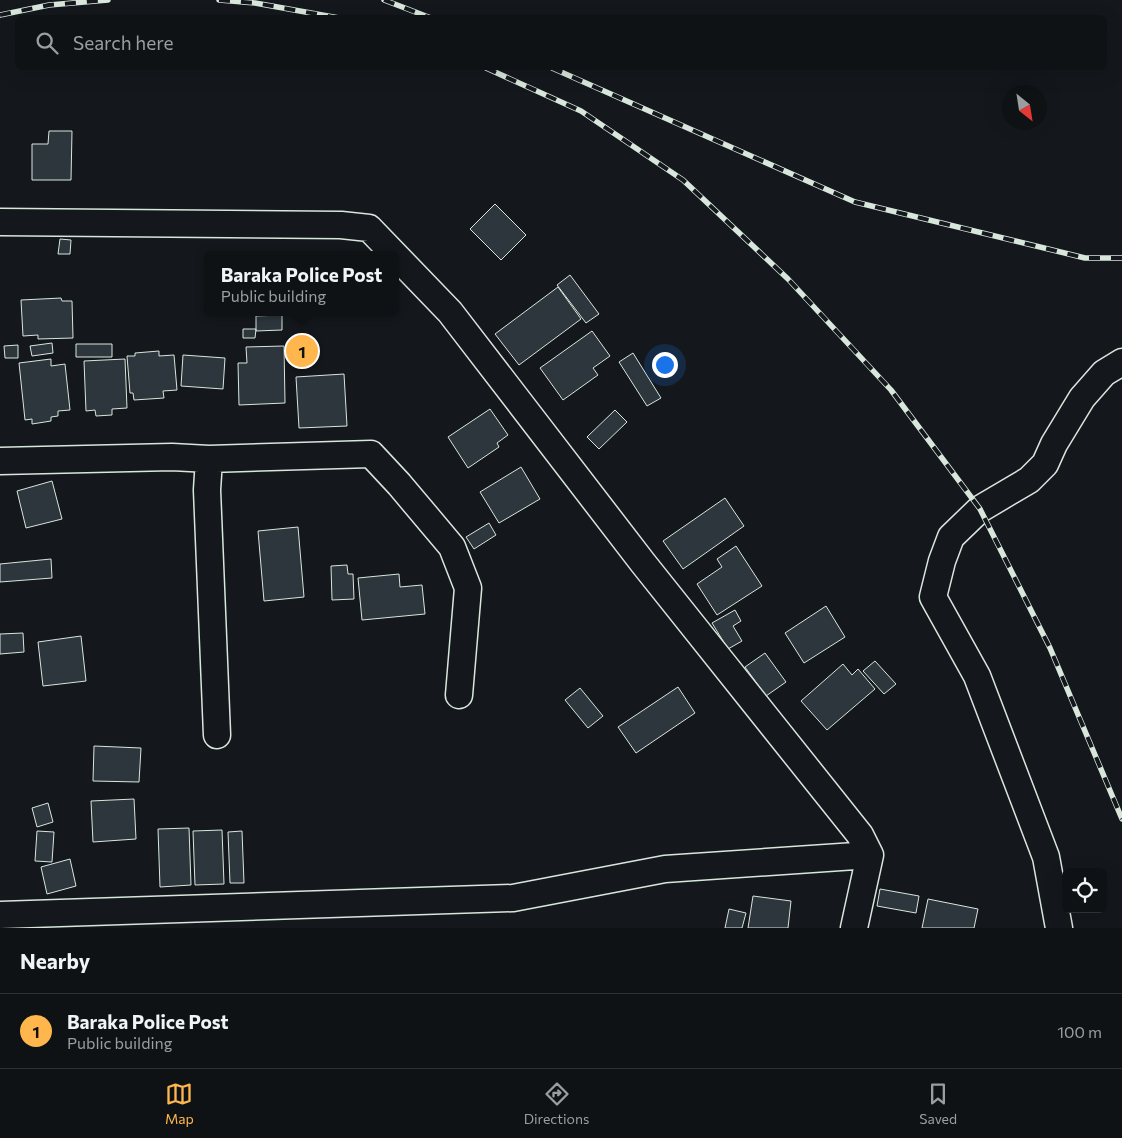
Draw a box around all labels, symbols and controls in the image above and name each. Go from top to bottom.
search box [15,15,1107,70]
icon: search [33,29,61,57]
text: Search here [73,31,173,54]
north arrow [1002,85,1047,130]
popup [204,251,399,316]
text: Baraka Police Post [221,263,382,286]
text: Public building [221,286,326,305]
pin: 1 [286,332,318,370]
your location [652,352,678,378]
map controls [1062,868,1107,913]
button: locate [1062,868,1107,913]
text: Nearby [20,948,90,973]
text: Baraka Police Post [67,1010,229,1033]
text: 1 [32,1022,40,1041]
text: 100 m [1057,1022,1102,1041]
text: Public building [67,1033,172,1052]
tab: Map [165,1080,194,1127]
tab: Directions [524,1080,589,1127]
tab: Saved [919,1080,957,1127]

